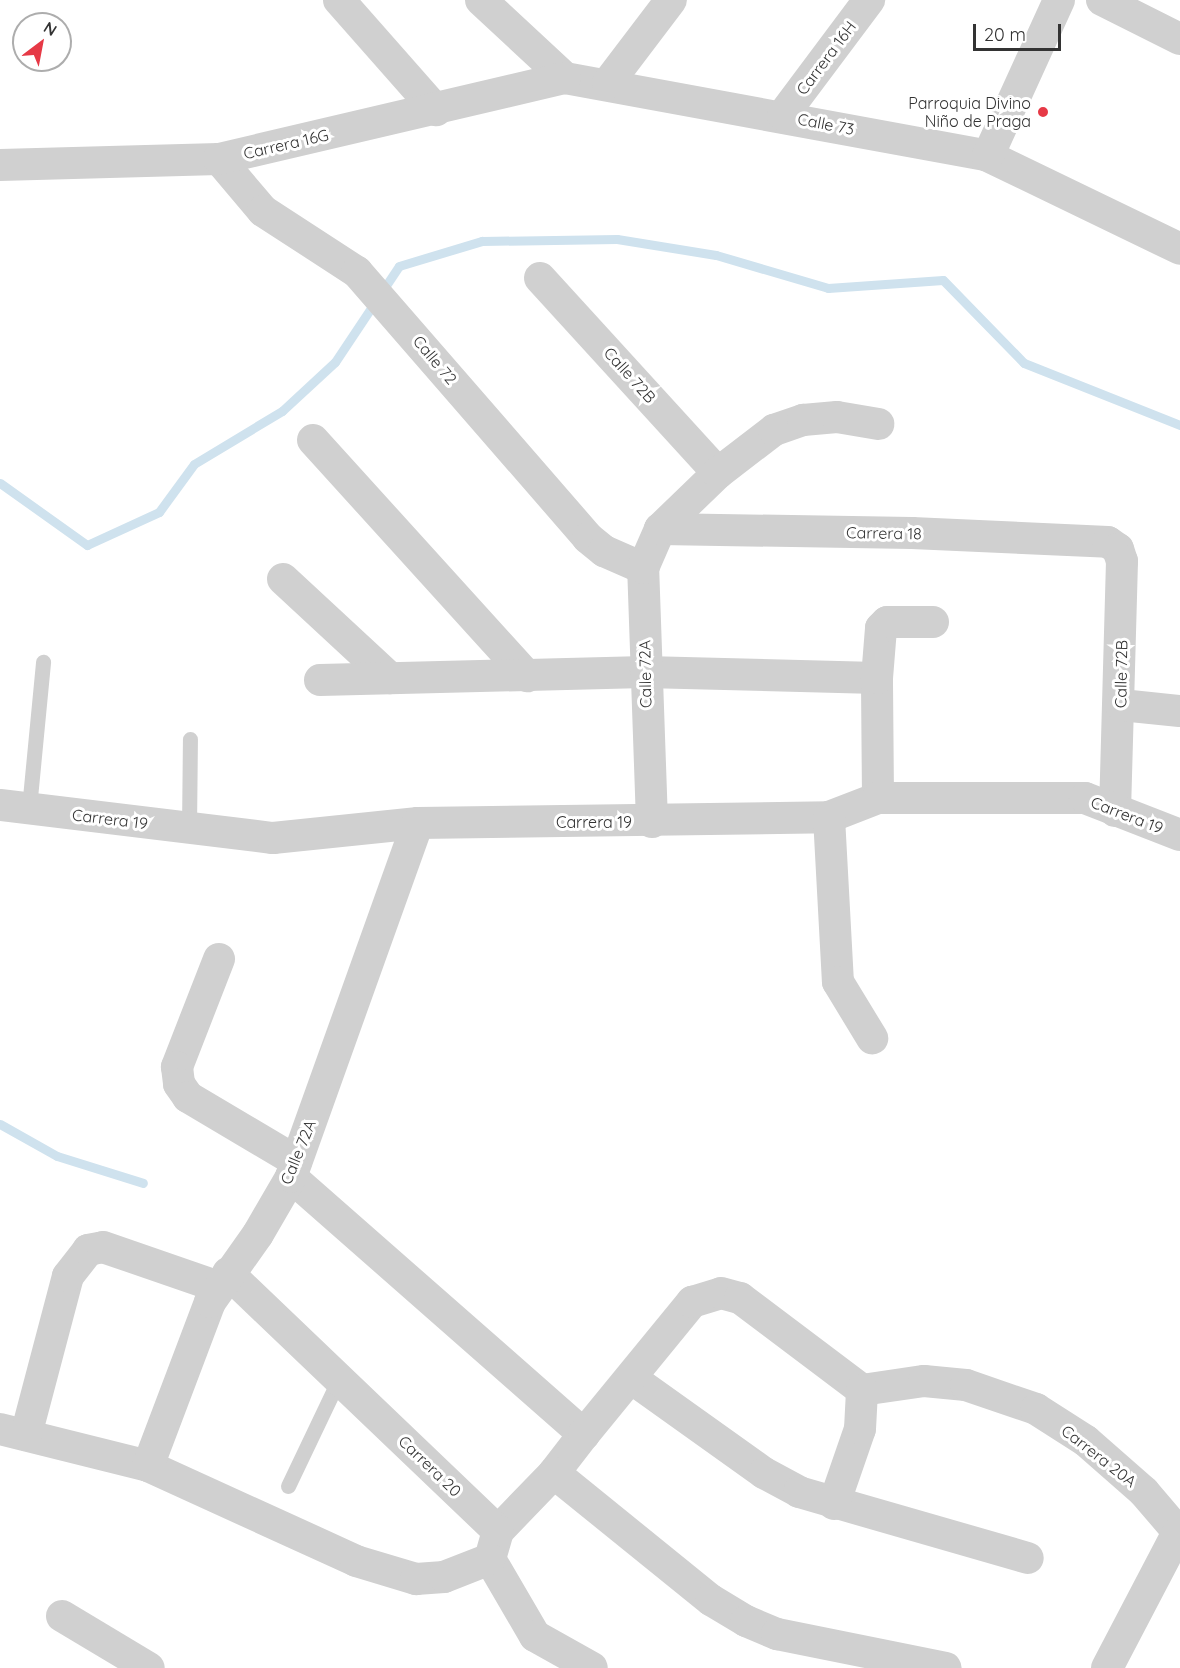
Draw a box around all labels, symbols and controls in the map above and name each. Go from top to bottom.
north arrow [12,12,72,72]
scale bar [976,12,1064,50]
text: N [40,17,61,40]
street label: Carrera 16H [792,17,860,99]
text: 20 m [984,23,1026,46]
place label: Parroquia Divino Niño de Praga [908,93,1031,131]
marker: Parroquia Divino Niño de Praga [1036,105,1050,119]
street label: Calle 73 [796,109,856,139]
street label: Carrera 16G [242,125,330,163]
street label: Calle 72 [409,332,461,388]
street label: Calle 72B [600,343,660,407]
street label: Carrera 18 [846,523,922,543]
street label: Calle 72A [635,640,655,708]
street label: Calle 72B [1111,640,1131,708]
street label: Carrera 19 [1088,792,1166,838]
street label: Carrera 19 [71,805,149,833]
street label: Carrera 19 [556,812,632,832]
street label: Calle 72A [276,1117,320,1187]
street label: Carrera 20A [1058,1421,1140,1491]
street label: Carrera 20 [395,1431,465,1501]

